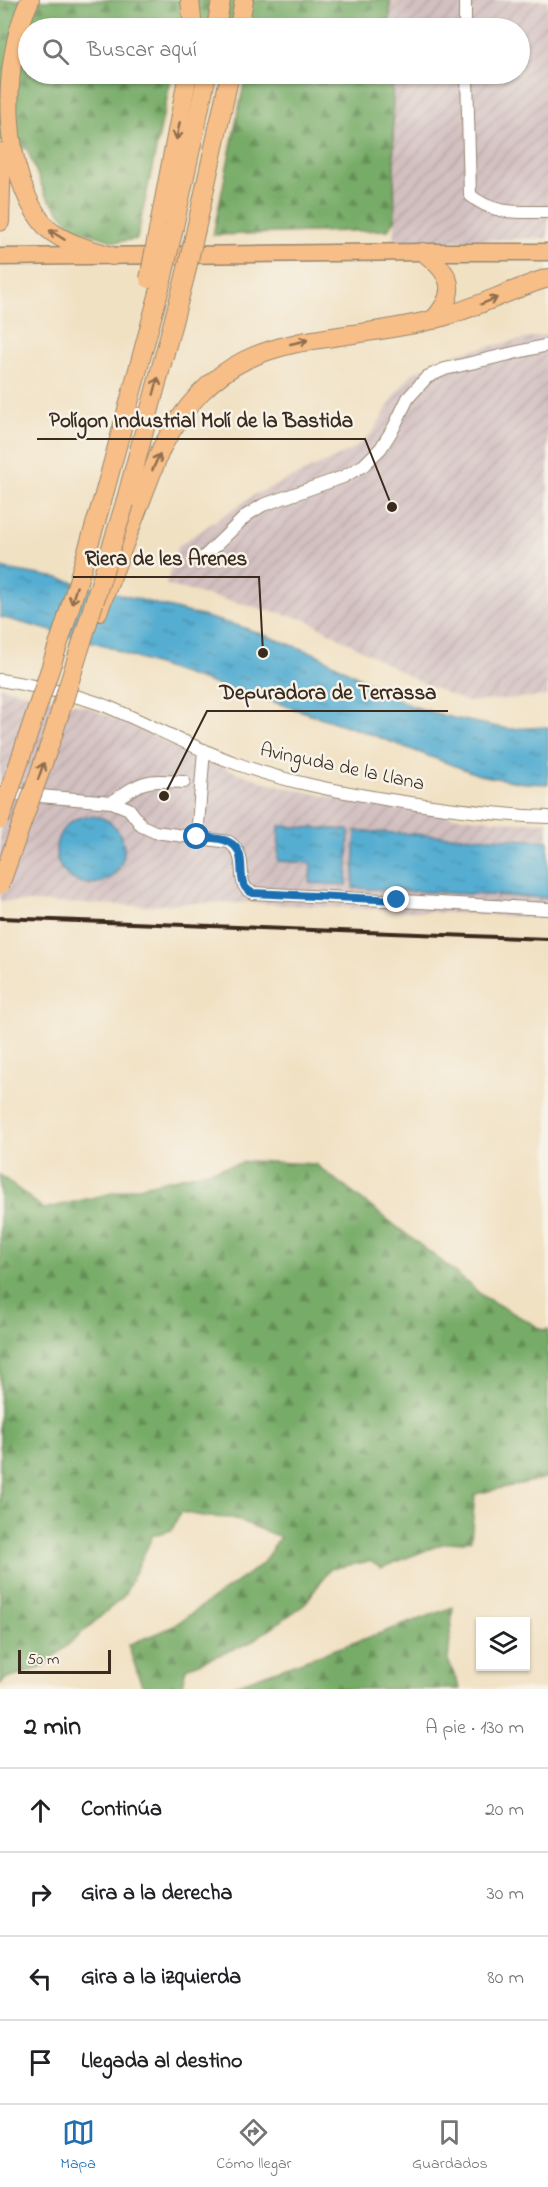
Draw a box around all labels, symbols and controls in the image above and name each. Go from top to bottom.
search box [18,18,530,84]
icon: search [39,35,72,68]
text: Buscar aquí [87,35,197,67]
one-way arrow [172,121,183,140]
one-way arrow [49,229,66,242]
one-way arrow [479,295,497,306]
one-way arrow [289,336,308,348]
one-way arrow [151,376,162,395]
callout: Polígon Industrial Molí de la Bastida [37,400,365,439]
text: Polígon Industrial Molí de la Bastida [49,407,353,439]
one-way arrow [151,453,162,471]
callout: Riera de les Arenes [73,538,259,577]
text: Riera de les Arenes [85,545,248,575]
one-way arrow [68,585,79,604]
callout: Depuradora de Terrassa [207,672,448,711]
text: Depuradora de Terrassa [219,679,436,709]
street label: Avinguda de la Llana [257,736,427,801]
one-way arrow [36,762,47,781]
route start [183,823,209,849]
route end [383,886,409,912]
map controls [476,1617,530,1671]
button: layers [476,1617,530,1671]
scale bar [18,1647,111,1674]
text: 50 m [27,1648,59,1672]
text: 2 min [24,1709,81,1747]
text: A pie · 130 m [425,1714,524,1743]
icon: ahead [24,1794,57,1827]
text: Continúa [81,1794,162,1826]
text: 20 m [485,1796,524,1825]
icon: right [24,1878,57,1911]
text: Gira a la derecha [81,1878,232,1910]
text: 30 m [487,1880,524,1909]
icon: left [24,1962,57,1995]
text: Gira a la izquierda [81,1962,241,1994]
text: 80 m [487,1964,524,1993]
icon: arrive [24,2046,57,2079]
text: Llegada al destino [81,2046,242,2078]
tab: Mapa [60,2116,96,2176]
tab: Cómo llegar [216,2116,292,2176]
tab: Guardados [412,2116,488,2176]

